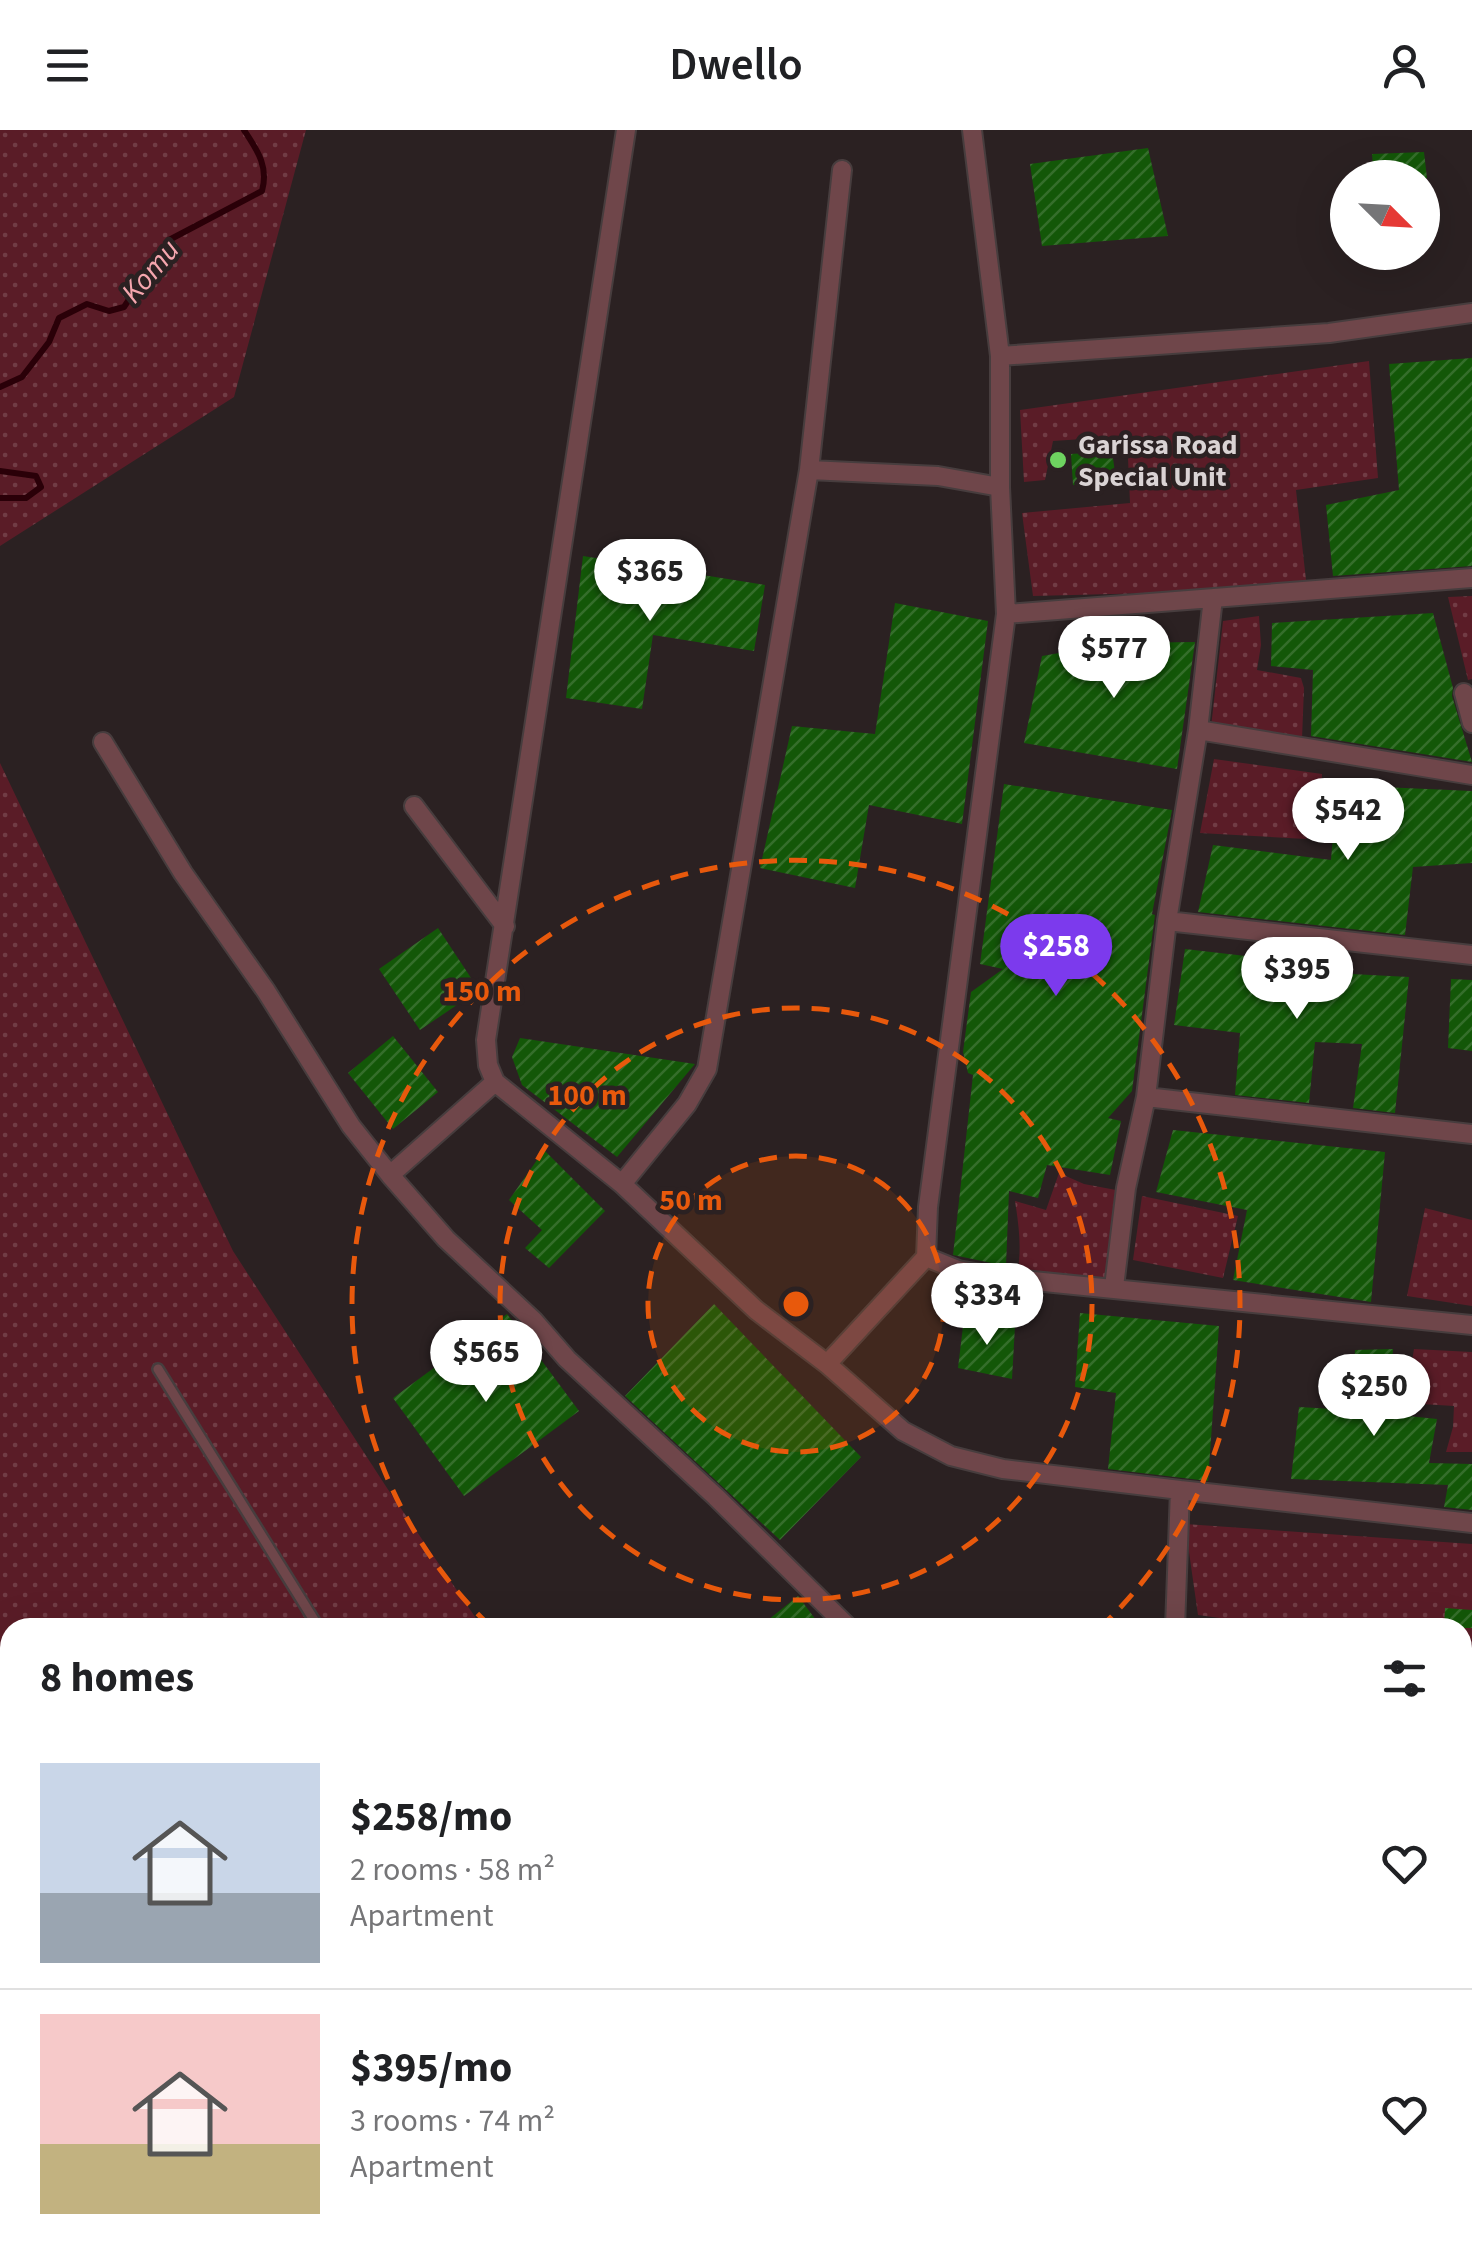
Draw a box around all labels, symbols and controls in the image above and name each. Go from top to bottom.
text: Dwello [669,33,803,97]
icon: menu [40,38,95,93]
icon: person [1377,38,1432,93]
north arrow [1330,160,1440,270]
map controls [1330,160,1440,270]
water label: Komu [111,230,190,313]
place label: Garissa Road Special Unit [1078,425,1238,497]
marker: Garissa Road Special Unit [1047,449,1069,471]
pin: $365 [591,539,709,624]
text: $365 [616,548,684,594]
pin: $577 [1055,616,1173,701]
text: $577 [1080,625,1148,671]
pin: $542 [1289,778,1407,863]
text: $542 [1314,787,1382,833]
pin: $258 [997,914,1115,999]
text: $258 [1022,923,1090,969]
pin: $395 [1238,937,1356,1022]
text: $395 [1263,946,1331,992]
text: 150 m [442,970,522,1013]
text: 100 m [547,1074,627,1117]
text: 50 m [659,1179,723,1222]
pin: $334 [928,1263,1046,1348]
text: $334 [953,1272,1021,1318]
centre of rings [778,1286,814,1322]
pin: $565 [427,1320,545,1405]
text: $565 [452,1329,520,1375]
pin: $250 [1315,1354,1433,1439]
text: $250 [1340,1363,1408,1409]
text: 8 homes [40,1648,194,1708]
icon: filters [1377,1651,1432,1706]
text: $258/mo [350,1787,512,1847]
icon: home [120,1803,240,1923]
icon: heart [1377,1836,1432,1891]
text: 2 rooms · 58 m² [350,1847,555,1893]
text: Apartment [350,1893,493,1939]
text: $395/mo [350,2038,512,2098]
icon: home [120,2054,240,2174]
icon: heart [1377,2087,1432,2142]
text: 3 rooms · 74 m² [350,2098,555,2144]
text: Apartment [350,2144,493,2190]

